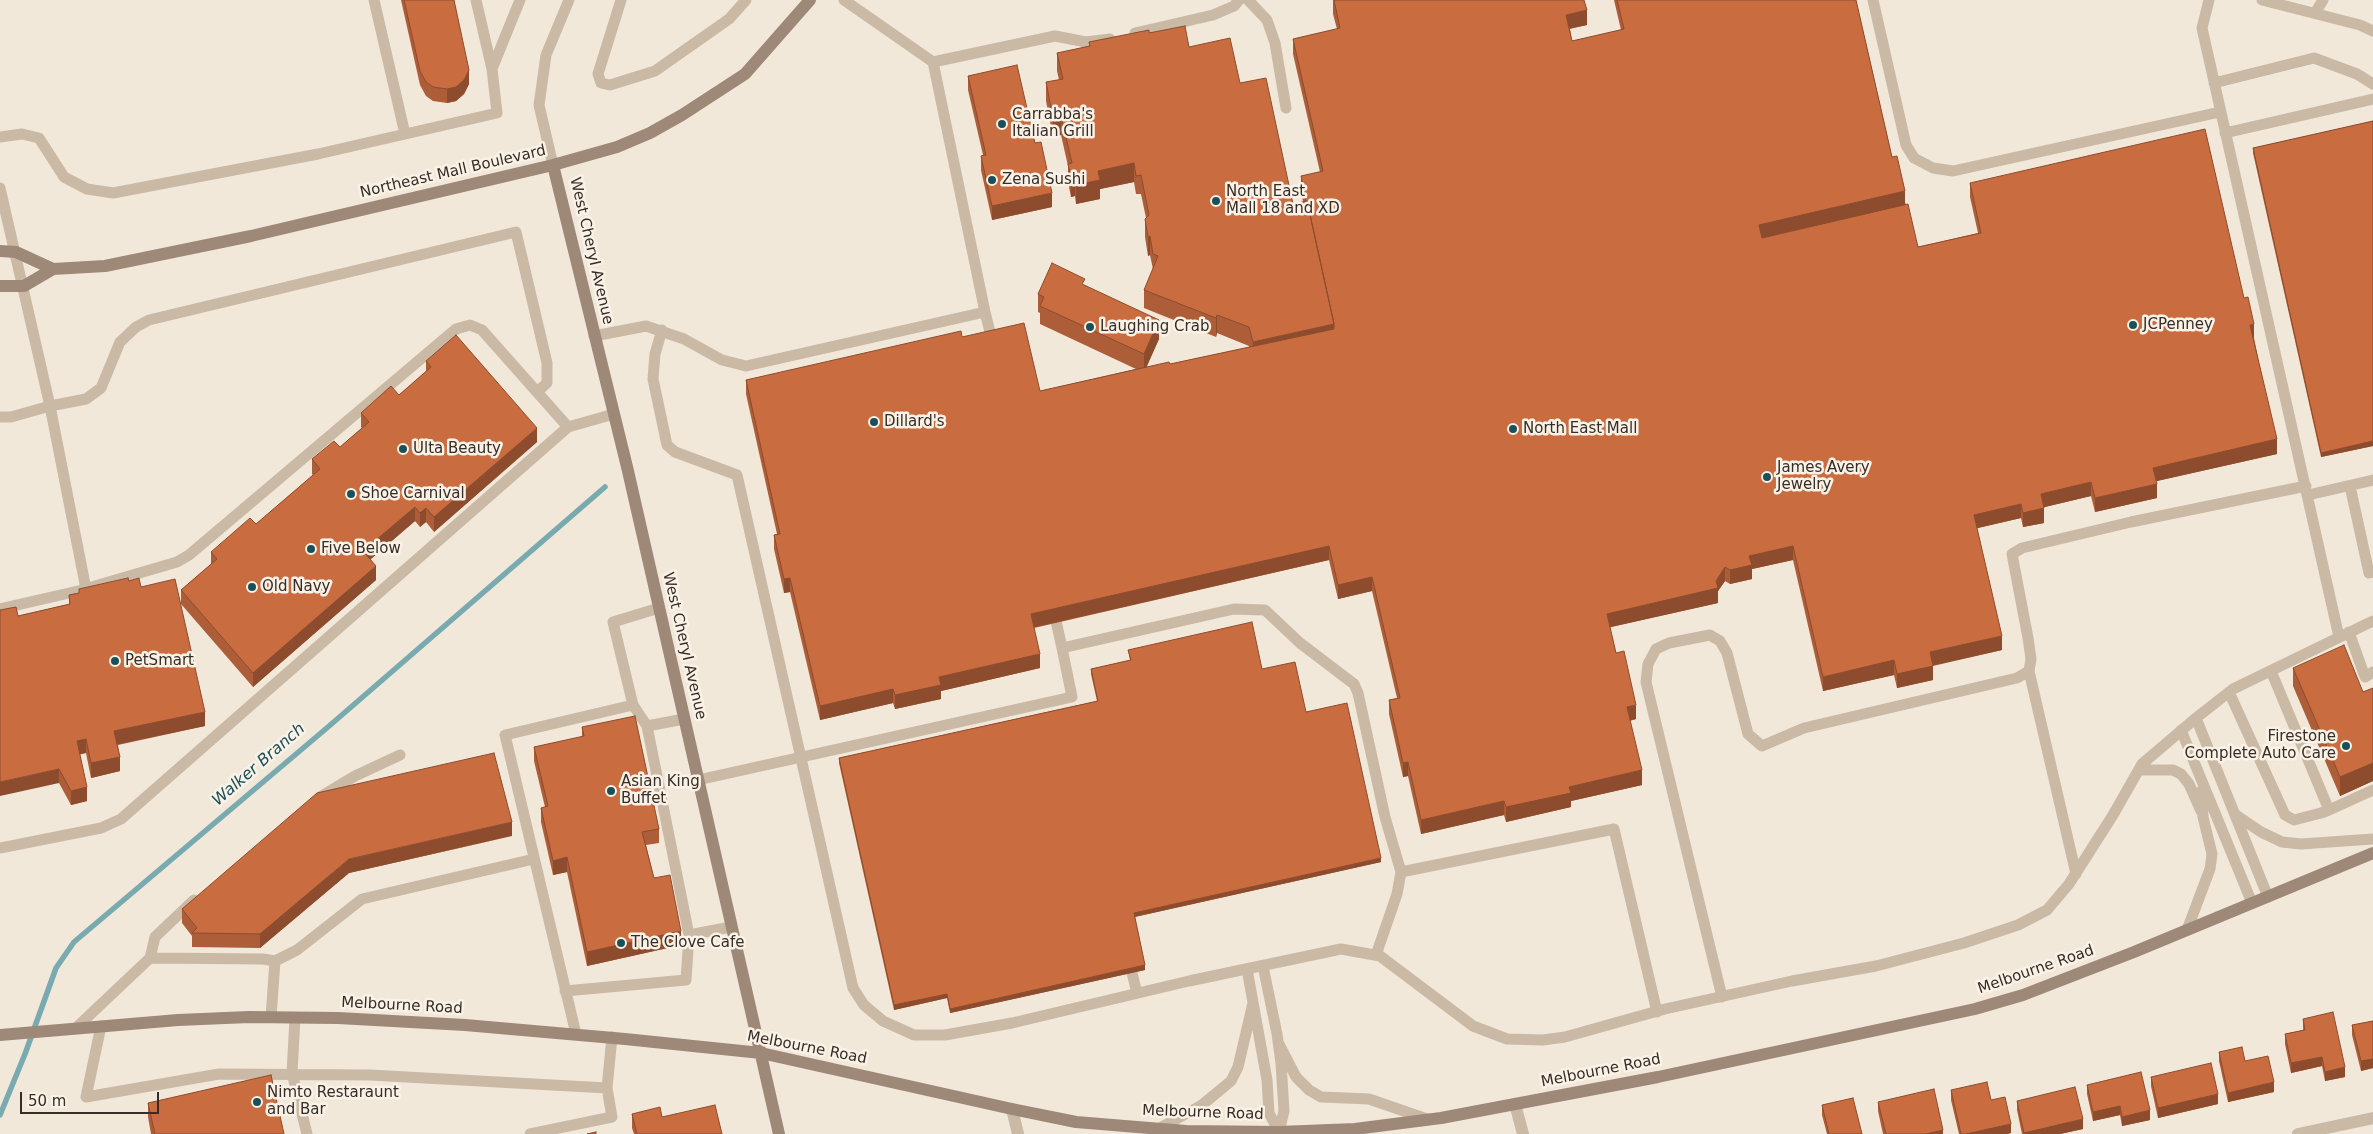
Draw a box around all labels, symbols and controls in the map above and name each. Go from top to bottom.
place label: Carrabba's Italian Grill [1012,106,1094,141]
marker: Carrabba's Italian Grill [996,118,1008,130]
street label: Northeast Mall Boulevard [358,142,548,202]
place label: Zena Sushi [1002,171,1085,189]
marker: Zena Sushi [986,174,998,186]
street label: West Cheryl Avenue [565,176,617,326]
place label: North East Mall 18 and XD [1226,183,1340,218]
marker: North East Mall 18 and XD [1210,195,1222,207]
place label: JCPenney [2143,316,2213,334]
place label: Laughing Crab [1100,318,1209,336]
marker: JCPenney [2127,319,2139,331]
marker: Laughing Crab [1084,321,1096,333]
place label: Dillard's [884,413,945,431]
marker: Dillard's [868,416,880,428]
place label: North East Mall [1523,420,1637,438]
marker: North East Mall [1507,423,1519,435]
place label: Ulta Beauty [413,440,501,458]
marker: Ulta Beauty [397,443,409,455]
place label: James Avery Jewelry [1777,459,1870,494]
marker: James Avery Jewelry [1761,471,1773,483]
place label: Shoe Carnival [361,485,465,503]
marker: Shoe Carnival [345,488,357,500]
place label: Five Below [321,540,401,558]
marker: Five Below [305,543,317,555]
street label: West Cheryl Avenue [658,571,710,721]
place label: Old Navy [262,578,330,596]
marker: Old Navy [246,581,258,593]
place label: PetSmart [125,652,194,670]
marker: PetSmart [109,655,121,667]
water label: Walker Branch [209,720,309,810]
place label: Firestone Complete Auto Care [2185,728,2336,763]
marker: Firestone Complete Auto Care [2340,740,2352,752]
place label: Asian King Buffet [621,773,700,808]
marker: Asian King Buffet [605,785,617,797]
place label: The Clove Cafe [631,934,745,952]
marker: The Clove Cafe [615,937,627,949]
street label: Melbourne Road [1976,942,2096,998]
street label: Melbourne Road [341,994,463,1018]
street label: Melbourne Road [746,1028,868,1068]
street label: Melbourne Road [1540,1051,1662,1091]
scale bar [22,1082,161,1114]
place label: Nimto Restaraunt and Bar [267,1084,399,1119]
text: 50 m [28,1092,66,1110]
marker: Nimto Restaraunt and Bar [251,1096,263,1108]
street label: Melbourne Road [1142,1102,1264,1124]

